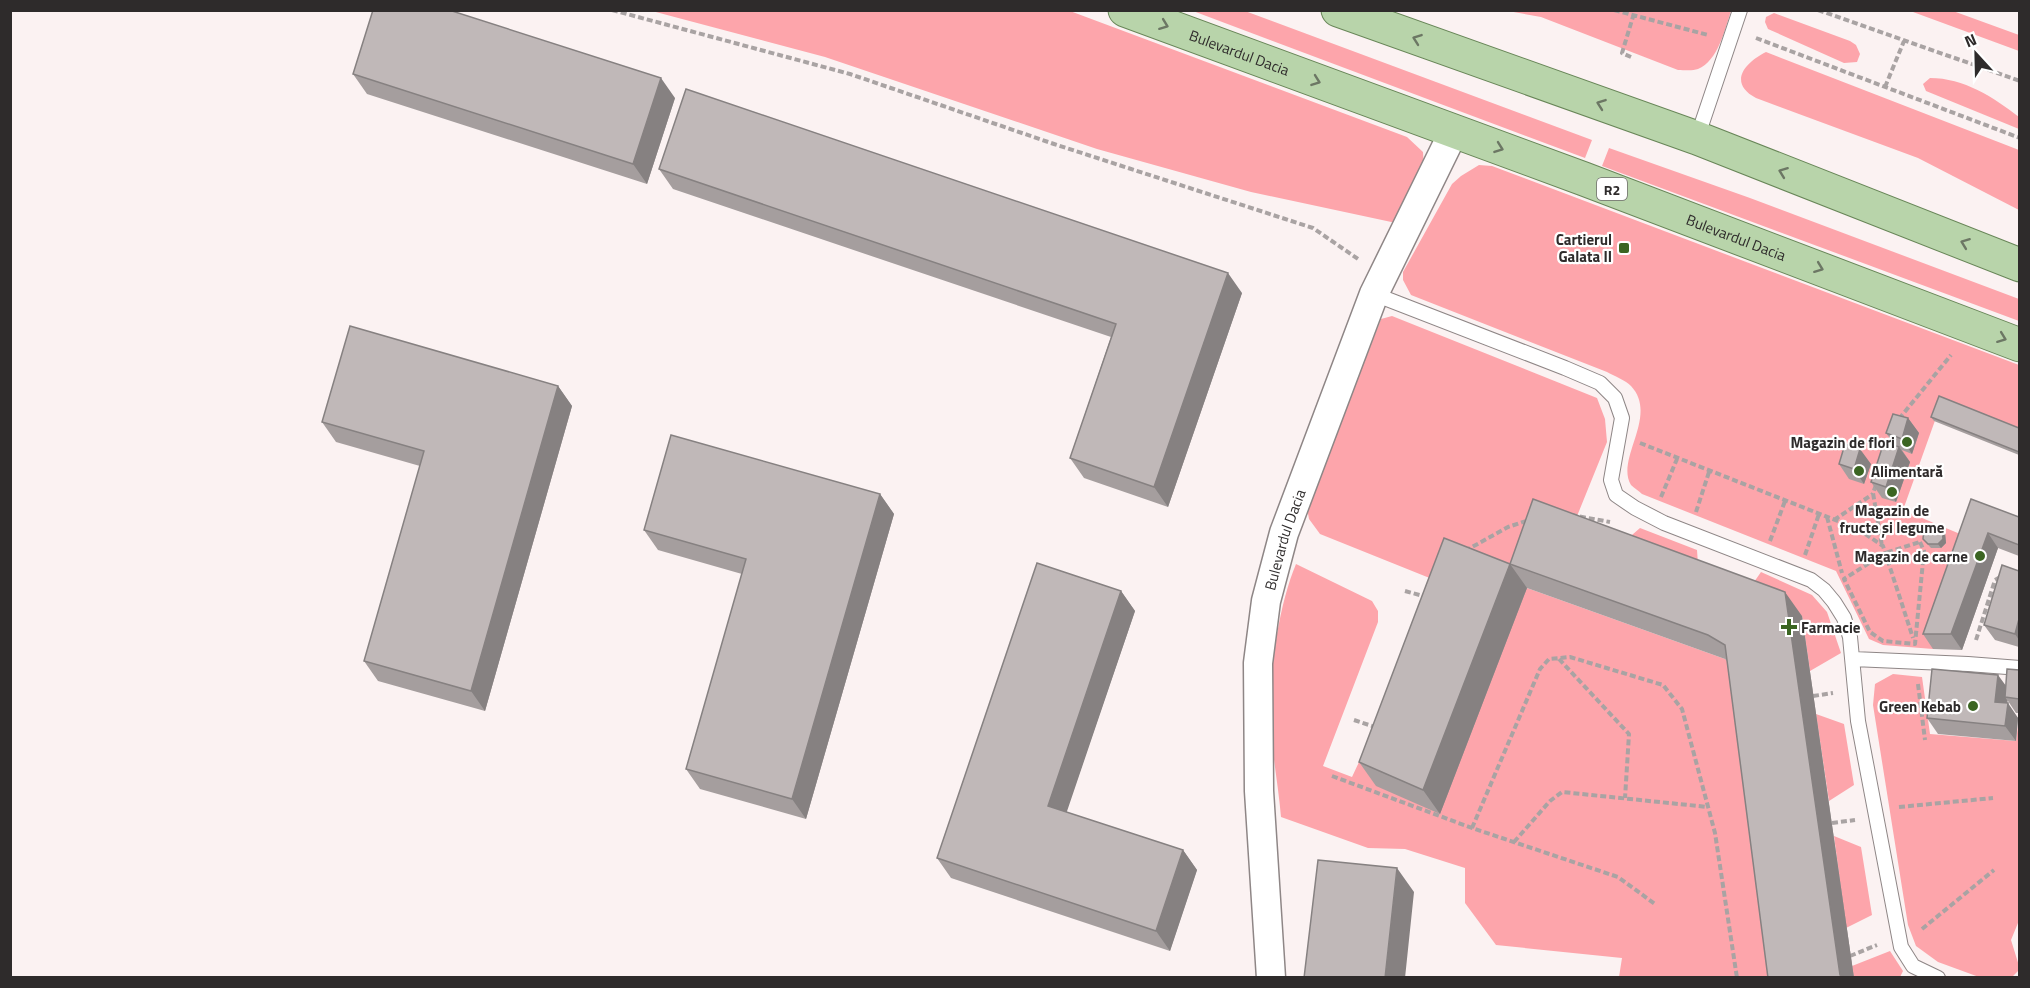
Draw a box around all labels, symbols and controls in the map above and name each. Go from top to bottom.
one-way arrow [1157,18,1168,30]
street label: Bulevardul Dacia [1186,23,1293,81]
north arrow [1946,24,2006,84]
text: N [1961,27,1980,53]
one-way arrow [1412,33,1423,46]
one-way arrow [1310,73,1321,86]
one-way arrow [1596,99,1607,112]
one-way arrow [1494,140,1504,153]
one-way arrow [1779,167,1790,179]
road number: R2 [1597,178,1627,200]
street label: Bulevardul Dacia [1683,208,1790,267]
place label: Cartierul Galata II [1556,228,1612,268]
one-way arrow [1960,238,1971,250]
marker: Cartierul Galata II [1617,241,1631,255]
one-way arrow [1814,261,1824,274]
one-way arrow [1996,330,2006,343]
place label: Magazin de flori [1790,431,1895,454]
marker: Magazin de flori [1900,435,1914,449]
place label: Alimentară [1871,460,1943,483]
marker: Alimentară [1852,464,1866,478]
street label: Bulevardul Dacia [1258,485,1311,593]
marker: Magazin de fructe și legume [1885,485,1899,499]
place label: Magazin de fructe și legume [1840,499,1945,539]
place label: Magazin de carne [1854,545,1968,568]
marker: Magazin de carne [1973,549,1987,563]
place label: Farmacie [1801,616,1861,639]
marker: Farmacie [1782,620,1796,634]
place label: Green Kebab [1879,695,1961,718]
marker: Green Kebab [1966,699,1980,713]

